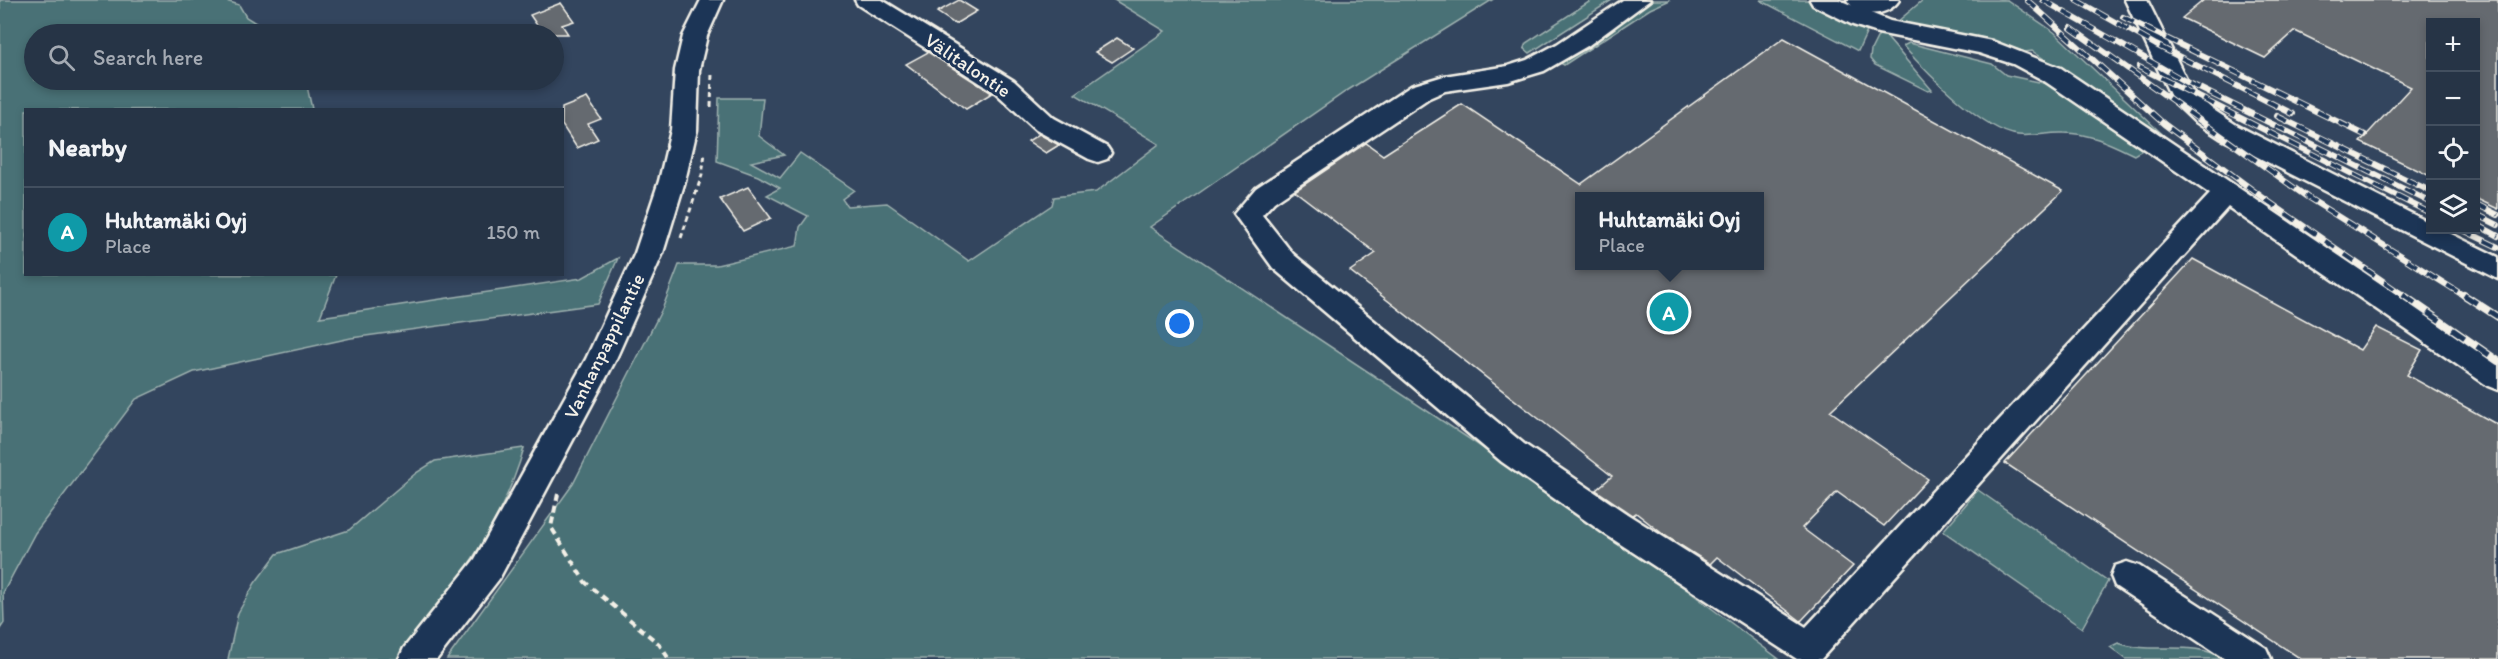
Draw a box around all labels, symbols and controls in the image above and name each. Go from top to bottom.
map controls [2426,18,2480,234]
button: + [2426,18,2480,72]
search box [24,24,564,90]
street label: Välitalontie [920,27,1016,103]
icon: search [45,41,78,74]
text: Search here [93,44,203,71]
button: − [2426,72,2480,126]
button: locate [2426,126,2480,180]
text: Nearby [48,131,127,163]
button: layers [2426,180,2480,234]
popup [1575,192,1764,270]
text: Huhtamäki Oyj [1599,206,1740,233]
text: Huhtamäki Oyj [105,207,247,234]
text: A [61,220,74,244]
text: 150 m [487,220,540,244]
text: Place [1599,233,1645,257]
text: Place [105,234,151,258]
street label: Vanhanpappilantie [558,269,650,423]
pin: A [1650,290,1688,334]
your location [1165,309,1194,338]

